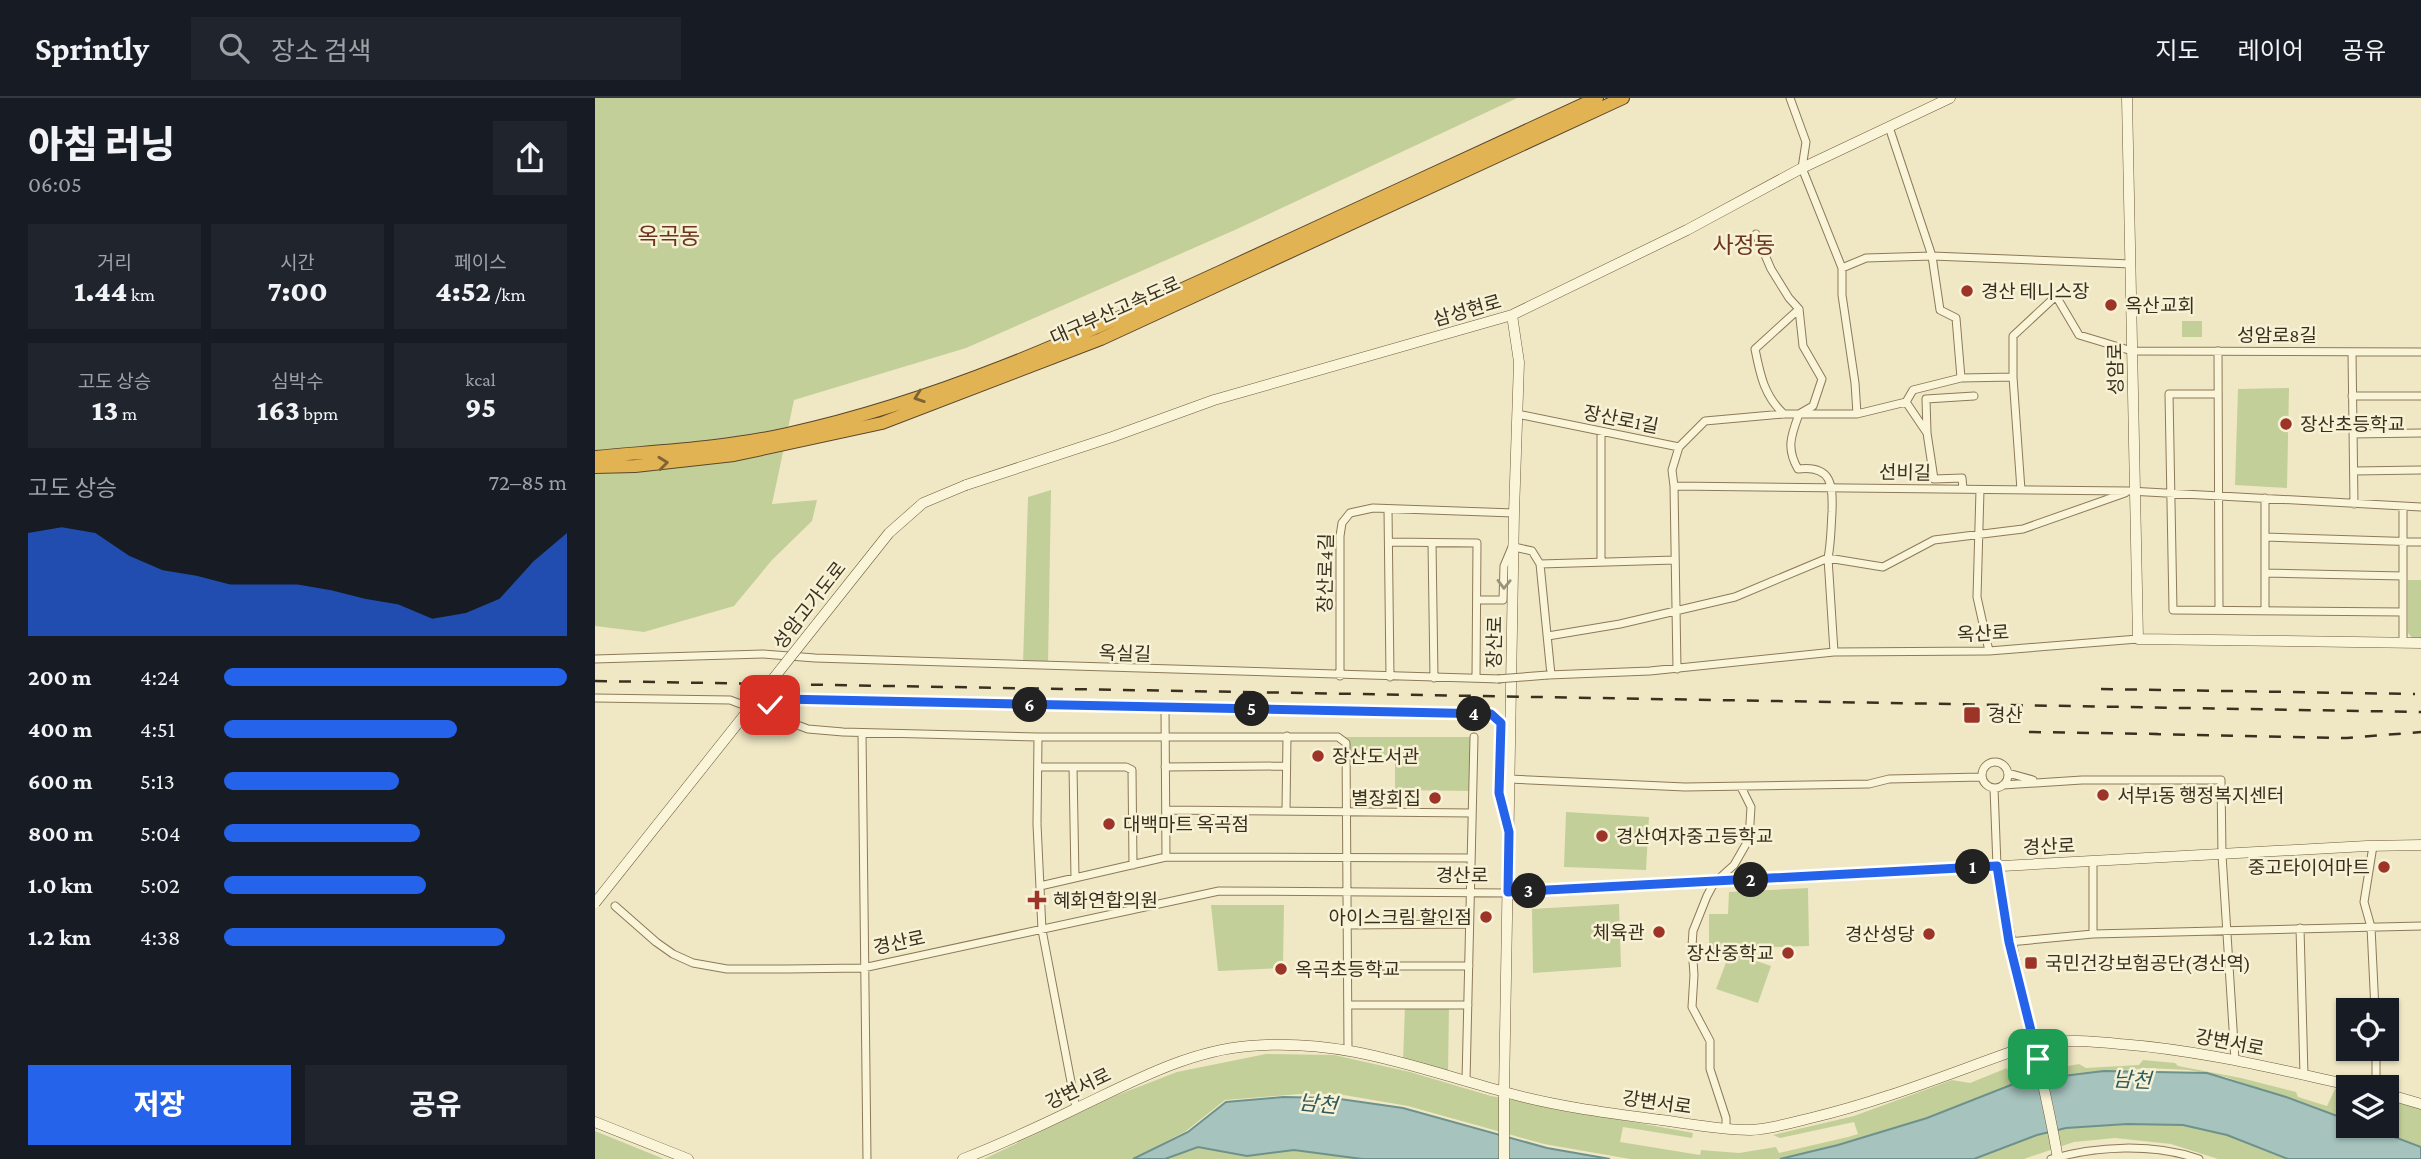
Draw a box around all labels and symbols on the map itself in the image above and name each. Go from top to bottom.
district label: 옥곡동 [637,223,701,249]
district label: 사정동 [1712,232,1776,258]
street label: 대구부산고속도로 [1047,272,1183,348]
place label: 경산 테니스장 [1981,281,2089,302]
marker: 경산 테니스장 [1959,283,1975,299]
street label: 삼성현로 [1431,291,1504,330]
place label: 옥산교회 [2125,295,2195,316]
marker: 옥산교회 [2103,297,2119,313]
street label: 성암로8길 [2237,325,2317,346]
street label: 성암로 [2105,343,2126,395]
one-way arrow [913,389,925,403]
street label: 장산로1길 [1581,402,1660,437]
place label: 장산초등학교 [2300,414,2405,435]
marker: 장산초등학교 [2278,416,2294,432]
one-way arrow [658,456,669,471]
street label: 선비길 [1879,462,1931,483]
street label: 장산로4길 [1314,533,1337,613]
street label: 성암고가도로 [769,558,850,653]
one-way arrow [1496,579,1511,590]
street label: 장산로 [1484,616,1505,668]
street label: 옥산로 [1956,622,2010,645]
street label: 옥실길 [1098,642,1152,665]
pin [740,675,800,735]
pin: 6 [1013,688,1047,722]
pin: 5 [1235,692,1269,726]
pin: 4 [1457,696,1491,732]
marker: 경산 [1962,705,1982,725]
place label: 경산 [1988,705,2023,726]
place label: 장산도서관 [1332,746,1419,767]
marker: 장산도서관 [1310,748,1326,764]
place label: 서부1동 행정복지센터 [2117,785,2284,806]
marker: 서부1동 행정복지센터 [2095,787,2111,803]
place label: 별장회집 [1351,788,1421,809]
marker: 별장회집 [1427,790,1443,806]
place label: 대백마트 옥곡점 [1123,814,1249,835]
marker: 대백마트 옥곡점 [1101,816,1117,832]
place label: 경산여자중고등학교 [1616,826,1773,847]
marker: 경산여자중고등학교 [1594,828,1610,844]
street label: 경산로 [2022,835,2076,858]
pin: 1 [1955,850,1991,884]
place label: 중고타이어마트 [2248,857,2370,878]
marker: 중고타이어마트 [2376,859,2392,875]
pin: 2 [1733,862,1769,898]
street label: 경산로 [1436,865,1488,886]
pin: 3 [1511,874,1546,908]
marker: 혜화연합의원 [1027,890,1047,910]
place label: 혜화연합의원 [1053,890,1158,911]
place label: 아이스크림 할인점 [1329,907,1472,928]
marker: 아이스크림 할인점 [1478,909,1494,925]
place label: 체육관 [1593,922,1645,943]
marker: 체육관 [1651,924,1667,940]
place label: 경산성당 [1845,924,1915,945]
marker: 경산성당 [1921,926,1937,942]
street label: 경산로 [871,927,927,958]
place label: 장산중학교 [1687,943,1774,964]
marker: 장산중학교 [1780,945,1796,961]
place label: 국민건강보험공단(경산역) [2045,953,2251,975]
marker: 국민건강보험공단(경산역) [2023,955,2039,971]
place label: 옥곡초등학교 [1295,959,1400,980]
marker: 옥곡초등학교 [1273,961,1289,977]
street label: 강변서로 [2194,1026,2266,1059]
pin [2008,1029,2068,1089]
street label: 강변서로 [1042,1064,1114,1113]
water label: 남천 [2112,1067,2155,1093]
street label: 강변서로 [1621,1087,1693,1118]
water label: 남천 [1298,1090,1341,1118]

